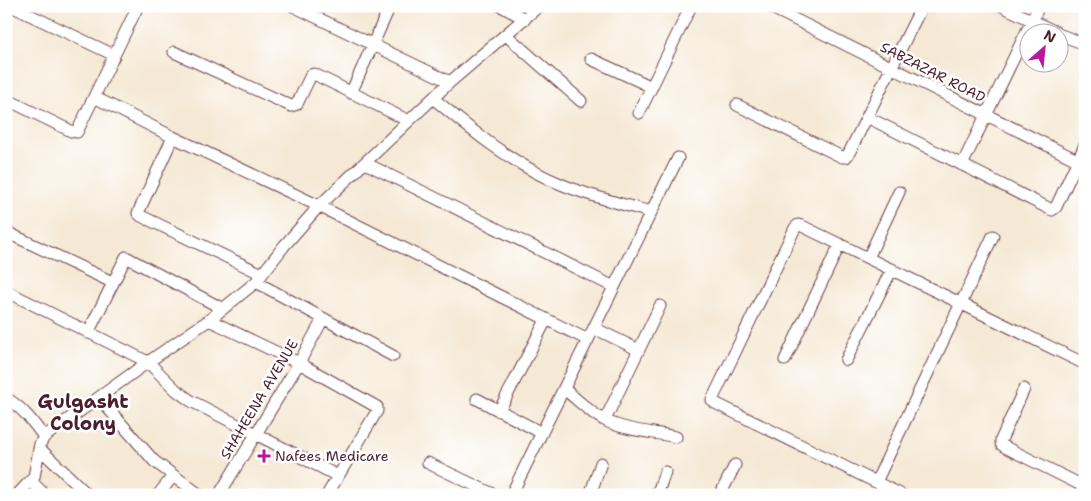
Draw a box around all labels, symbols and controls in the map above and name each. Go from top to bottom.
north arrow [1018,22,1068,72]
text: N [1041,26,1059,47]
street label: SABZAZAR ROAD [877,38,989,106]
street label: SHAHEENA AVENUE [216,336,302,462]
district label: Gulgasht Colony [38,389,128,436]
place label: Nafees Medicare [275,447,389,465]
marker: Nafees Medicare [257,449,271,463]

